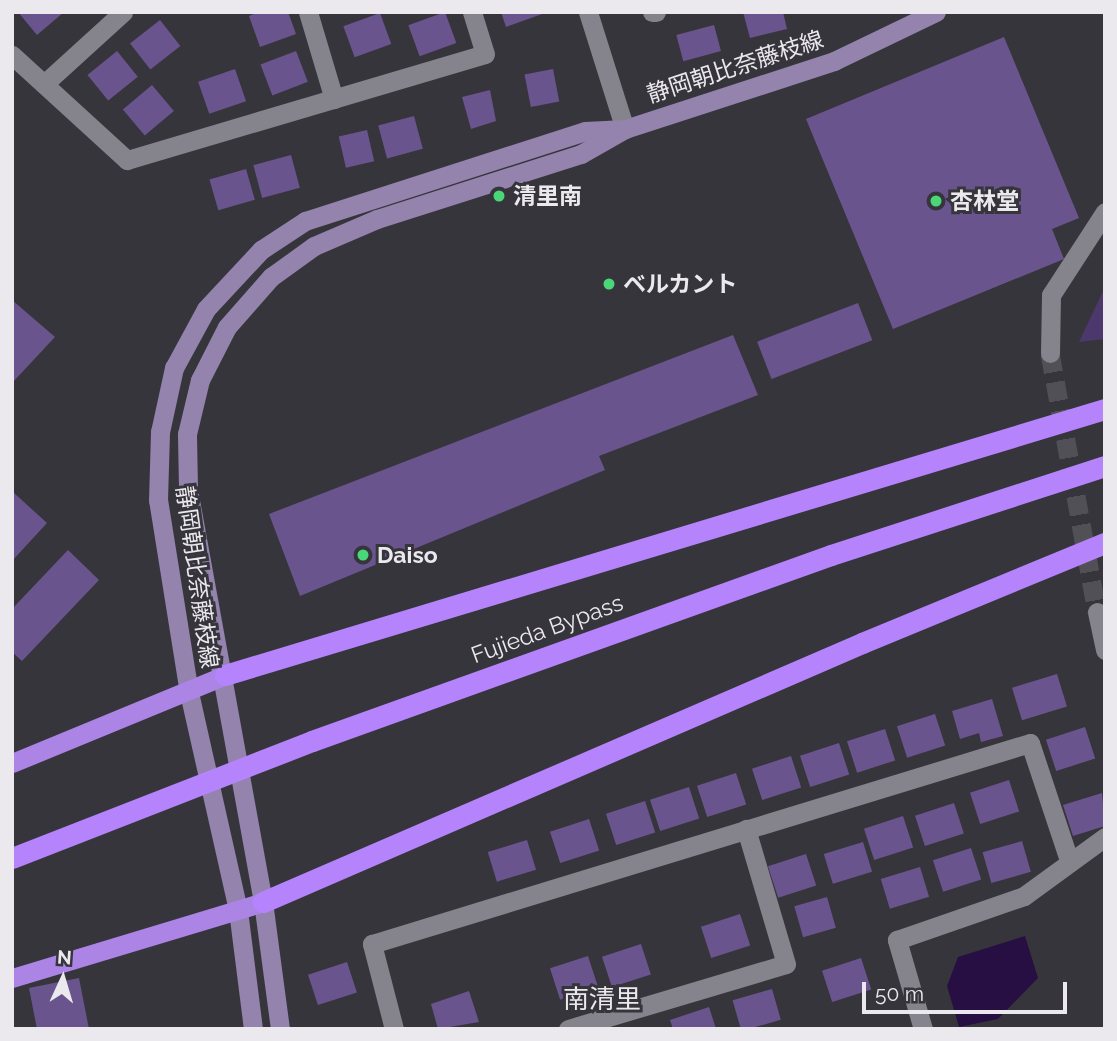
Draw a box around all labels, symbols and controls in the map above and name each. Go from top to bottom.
street label: 静岡朝比奈藤枝線 [643,25,827,109]
place label: 清里南 [513,182,582,210]
place label: 杏林堂 [950,187,1019,215]
marker: 清里南 [491,188,507,204]
marker: 杏林堂 [928,193,944,209]
place label: ベルカント [623,270,738,298]
marker: ベルカント [601,276,617,292]
street label: 静岡朝比奈藤枝線 [171,484,223,670]
place label: Daiso [377,541,438,569]
marker: Daiso [355,547,371,563]
street label: Fujieda Bypass [467,589,627,669]
north arrow [28,943,98,1013]
text: N [56,946,72,969]
scale bar [865,968,1070,1012]
text: 50 m [875,981,924,1006]
district label: 南清里 [563,984,641,1016]

